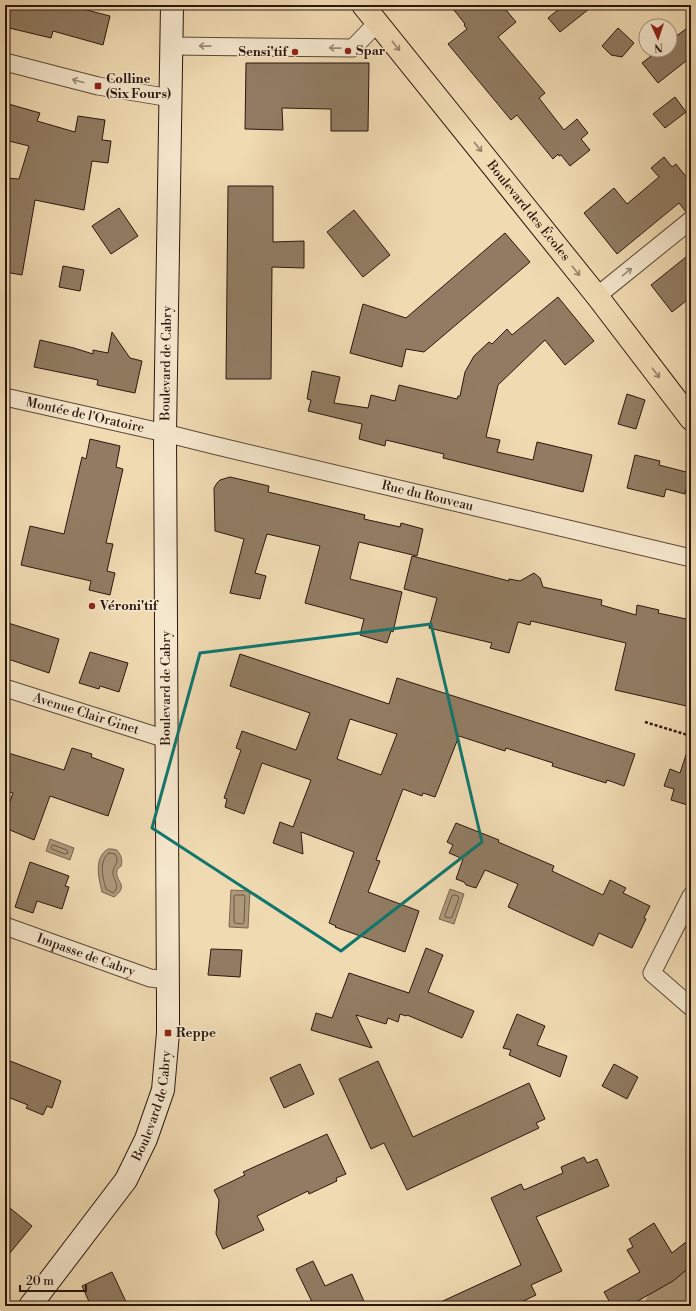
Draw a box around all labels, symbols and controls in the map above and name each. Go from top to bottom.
north arrow [638,18,678,58]
text: N [653,40,663,54]
one-way arrow [392,41,401,52]
one-way arrow [199,42,212,50]
place label: Spar [356,43,386,59]
place label: Sensi'tif [238,44,288,60]
one-way arrow [329,44,342,52]
marker: Spar [343,46,353,56]
marker: Sensi'tif [290,47,300,57]
place label: Colline (Six Fours) [106,71,171,102]
one-way arrow [71,77,84,84]
marker: Colline (Six Fours) [93,81,103,91]
one-way arrow [473,142,482,153]
street label: Boulevard des Écoles [483,157,574,264]
one-way arrow [572,265,581,276]
one-way arrow [622,267,633,276]
street label: Boulevard de Cabry [157,305,175,422]
one-way arrow [652,368,660,379]
street label: Montée de l'Oratoire [24,394,146,436]
street label: Rue du Rouveau [380,477,476,514]
place label: Véroni'tif [99,598,159,614]
marker: Véroni'tif [87,601,97,611]
street label: Boulevard de Cabry [158,630,174,746]
street label: Avenue Clair Ginet [30,689,141,738]
street label: Impasse de Cabry [35,930,138,980]
place label: Reppe [176,1025,216,1041]
marker: Reppe [163,1028,173,1038]
street label: Boulevard de Cabry [128,1049,174,1164]
scale bar [20,1267,86,1293]
text: 20 m [26,1274,54,1289]

